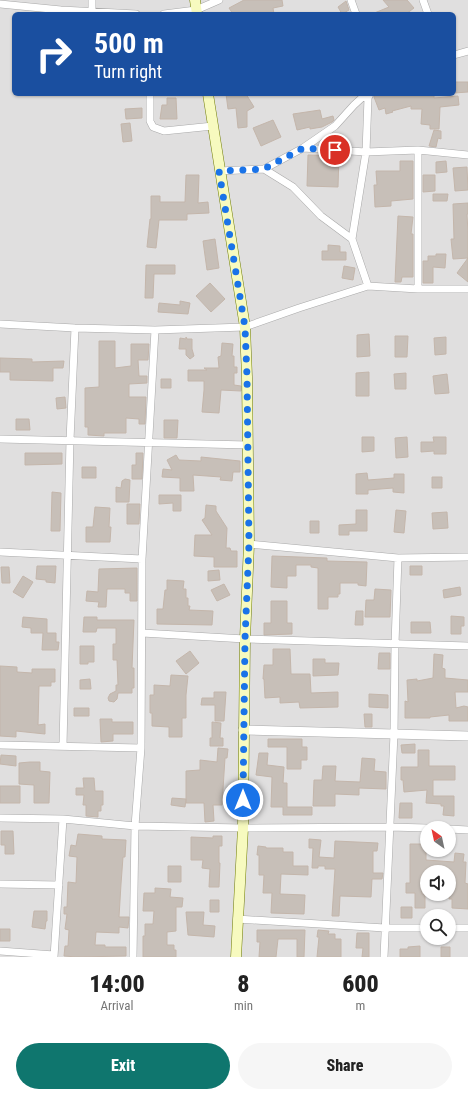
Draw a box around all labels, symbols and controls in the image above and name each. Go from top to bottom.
text: 500 m [94,27,164,60]
icon: right [28,28,80,80]
text: Turn right [94,61,162,82]
pin [318,133,352,167]
icon: arrive [324,139,346,161]
position arrow [222,779,264,821]
north arrow [420,821,456,857]
map controls [420,821,456,945]
button: sound [420,865,456,901]
button: search [420,909,456,945]
text: 14:00 [89,970,145,998]
text: 8 [237,970,250,998]
text: 600 [342,970,379,998]
text: Arrival [100,998,134,1013]
text: min [234,998,253,1013]
text: m [356,998,365,1013]
button: Exit [16,1043,230,1089]
button: Share [238,1043,452,1089]

